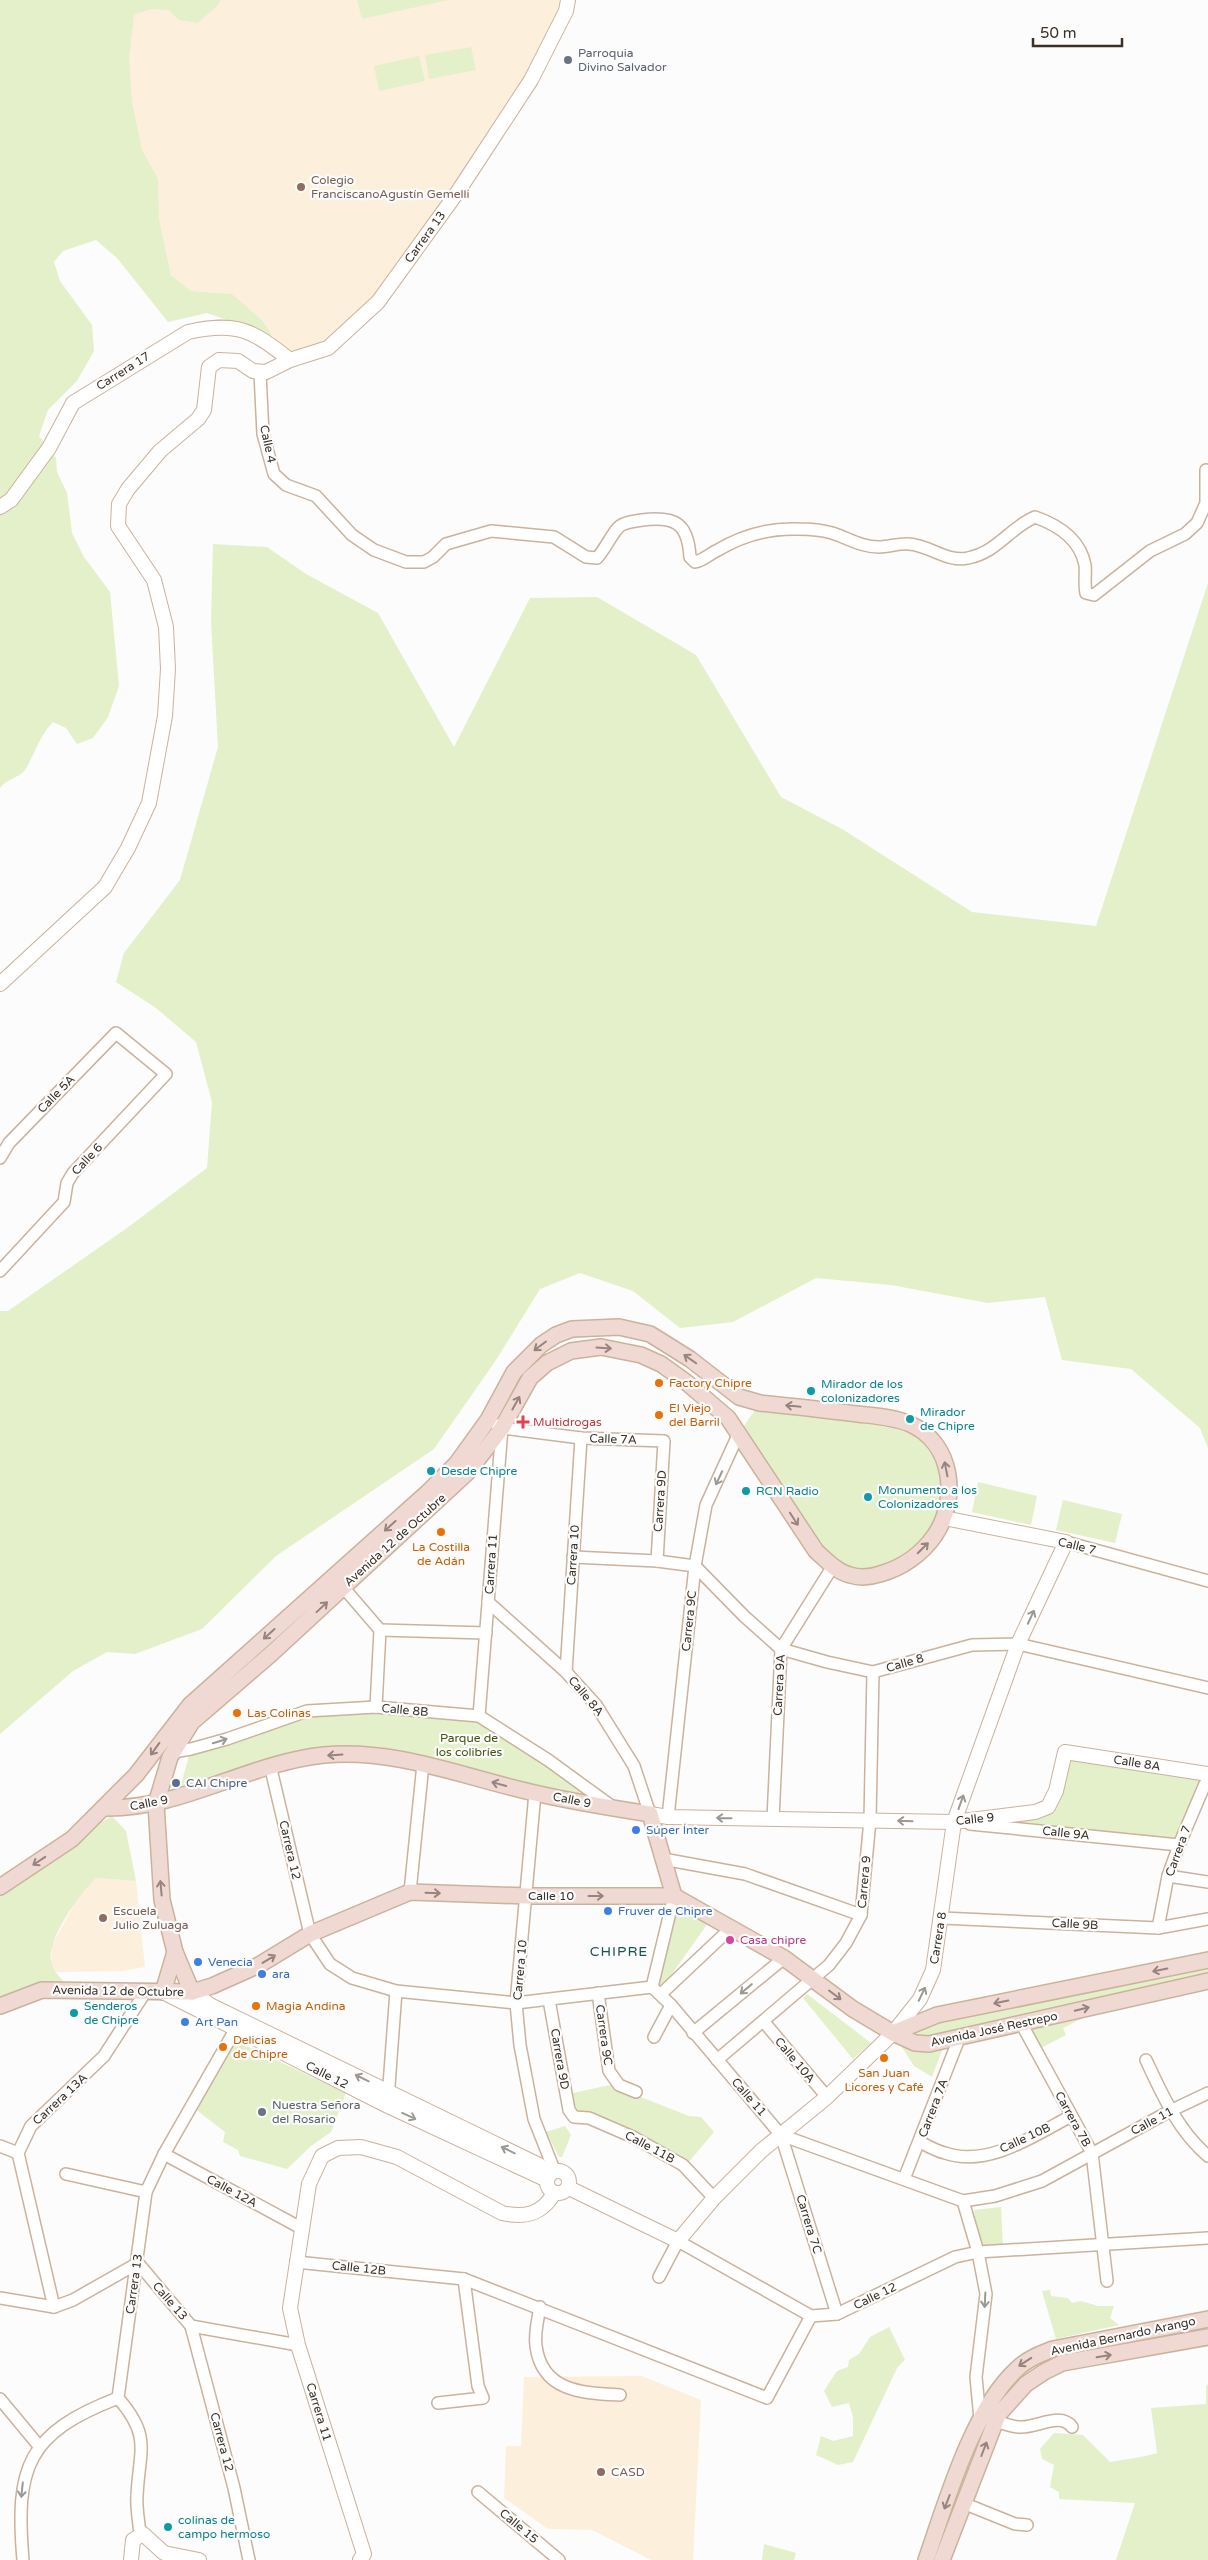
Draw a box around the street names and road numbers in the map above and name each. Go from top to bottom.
street label: Carrera 13 [402,208,448,266]
street label: Carrera 17 [94,349,152,393]
street label: Calle 4 [257,424,279,465]
street label: Calle 5A [34,1072,78,1116]
street label: Calle 6 [69,1140,105,1178]
street label: Calle 7A [589,1431,637,1447]
street label: Carrera 9D [651,1470,669,1532]
street label: Avenida 12 de Octubre [341,1491,449,1589]
street label: Carrera 10 [564,1524,582,1586]
street label: Carrera 11 [482,1533,500,1595]
street label: Calle 7 [1057,1535,1097,1557]
street label: Carrera 9C [679,1590,699,1652]
street label: Calle 8 [885,1651,925,1675]
street label: Carrera 9A [770,1654,788,1716]
street label: Calle 8A [565,1673,607,1719]
street label: Calle 8B [381,1701,429,1719]
street label: Calle 8A [1112,1752,1162,1774]
street label: Calle 9 [552,1789,592,1811]
street label: Calle 9 [129,1792,169,1814]
street label: Calle 9 [955,1810,995,1828]
street label: Carrera 12 [276,1819,304,1881]
street label: Calle 9A [1042,1824,1090,1842]
street label: Carrera 7 [1162,1824,1194,1878]
street label: Carrera 9 [855,1855,873,1909]
street label: Calle 10 [528,1889,574,1903]
street label: Carrera 8 [927,1911,949,1965]
street label: Calle 9B [1051,1916,1099,1932]
street label: Carrera 10 [510,1939,530,2001]
street label: Avenida 12 de Octubre [52,1983,184,1999]
street label: Carrera 9C [593,2004,615,2066]
street label: Avenida José Restrepo [929,2009,1059,2049]
street label: Carrera 9D [548,2027,572,2091]
street label: Calle 10A [772,2034,818,2086]
street label: Calle 12 [303,2058,351,2092]
street label: Carrera 13A [30,2070,90,2128]
street label: Calle 11 [729,2075,769,2119]
street label: Carrera 7A [915,2077,951,2139]
street label: Carrera 7B [1052,2089,1094,2149]
street label: Calle 11 [1128,2104,1176,2138]
street label: Calle 10B [997,2120,1053,2156]
street label: Calle 11B [623,2128,677,2166]
street label: Calle 12A [204,2172,260,2210]
street label: Carrera 7C [793,2193,825,2255]
street label: Carrera 13 [123,2253,145,2315]
street label: Calle 12B [331,2258,387,2278]
street label: Calle 13 [150,2279,190,2323]
street label: Calle 12 [851,2280,899,2312]
street label: Avenida Bernardo Arango [1049,2314,1197,2358]
street label: Carrera 11 [303,2381,335,2443]
street label: Carrera 12 [207,2411,237,2473]
street label: Calle 15 [497,2506,541,2546]

